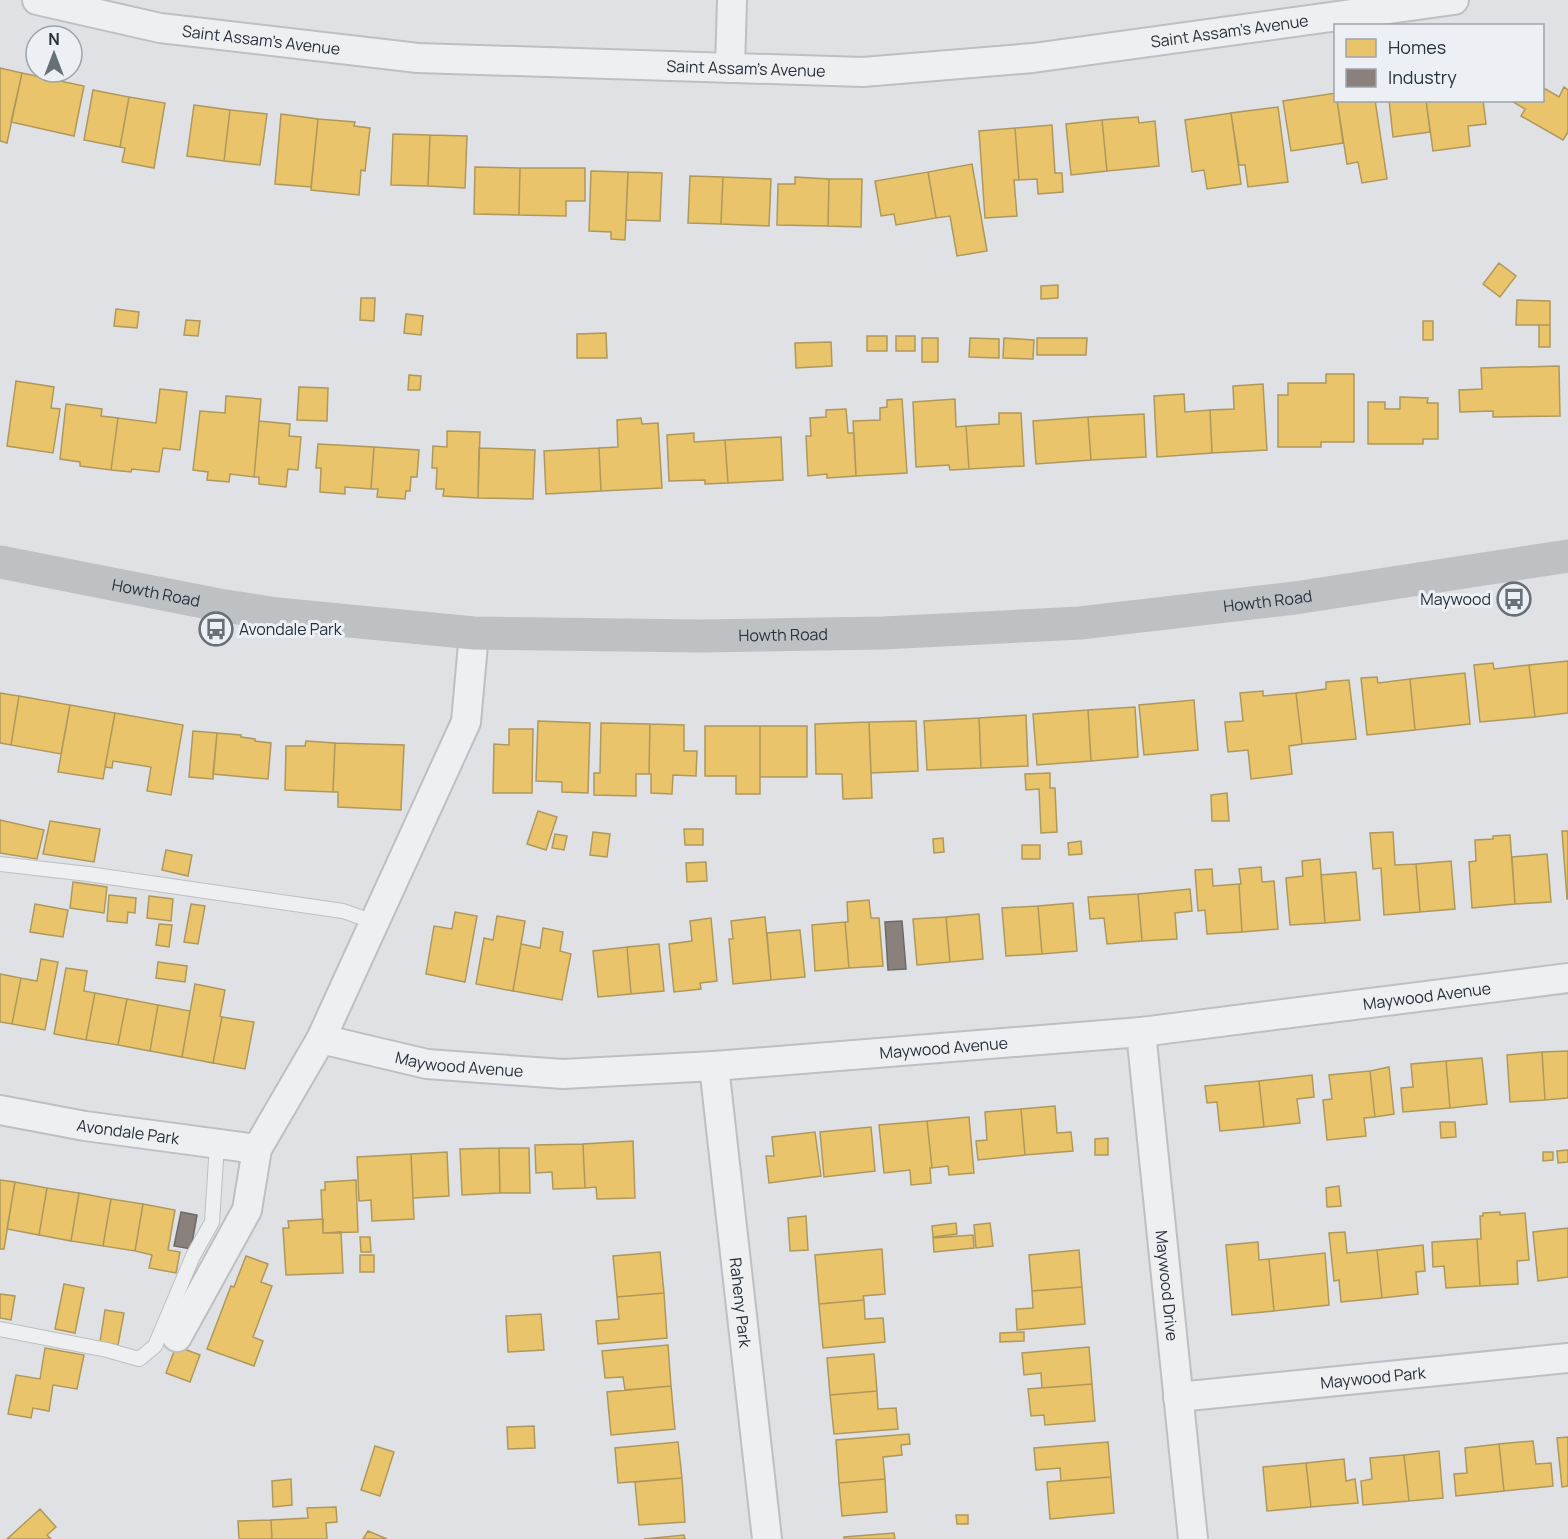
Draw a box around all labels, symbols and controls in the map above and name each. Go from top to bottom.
street label: Saint Assam's Avenue [1149,9,1310,53]
street label: Saint Assam's Avenue [181,20,341,60]
north arrow [24,24,84,84]
legend [1334,24,1544,102]
text: N [48,28,60,50]
text: Homes [1388,35,1446,59]
street label: Saint Assam's Avenue [666,55,826,82]
text: Industry [1388,65,1457,89]
street label: Howth Road [110,573,202,612]
bus stop icon: Maywood [1496,581,1532,617]
street label: Howth Road [1222,585,1314,617]
place label: Maywood [1420,588,1491,610]
bus stop icon: Avondale Park [198,611,234,647]
place label: Avondale Park [239,618,343,640]
street label: Howth Road [738,623,828,646]
street label: Maywood Avenue [1362,977,1492,1015]
street label: Maywood Avenue [879,1032,1009,1064]
street label: Maywood Avenue [393,1046,524,1082]
street label: Avondale Park [75,1114,182,1150]
street label: Maywood Drive [1150,1229,1184,1342]
street label: Raheny Park [725,1256,757,1350]
street label: Maywood Park [1319,1361,1428,1394]

